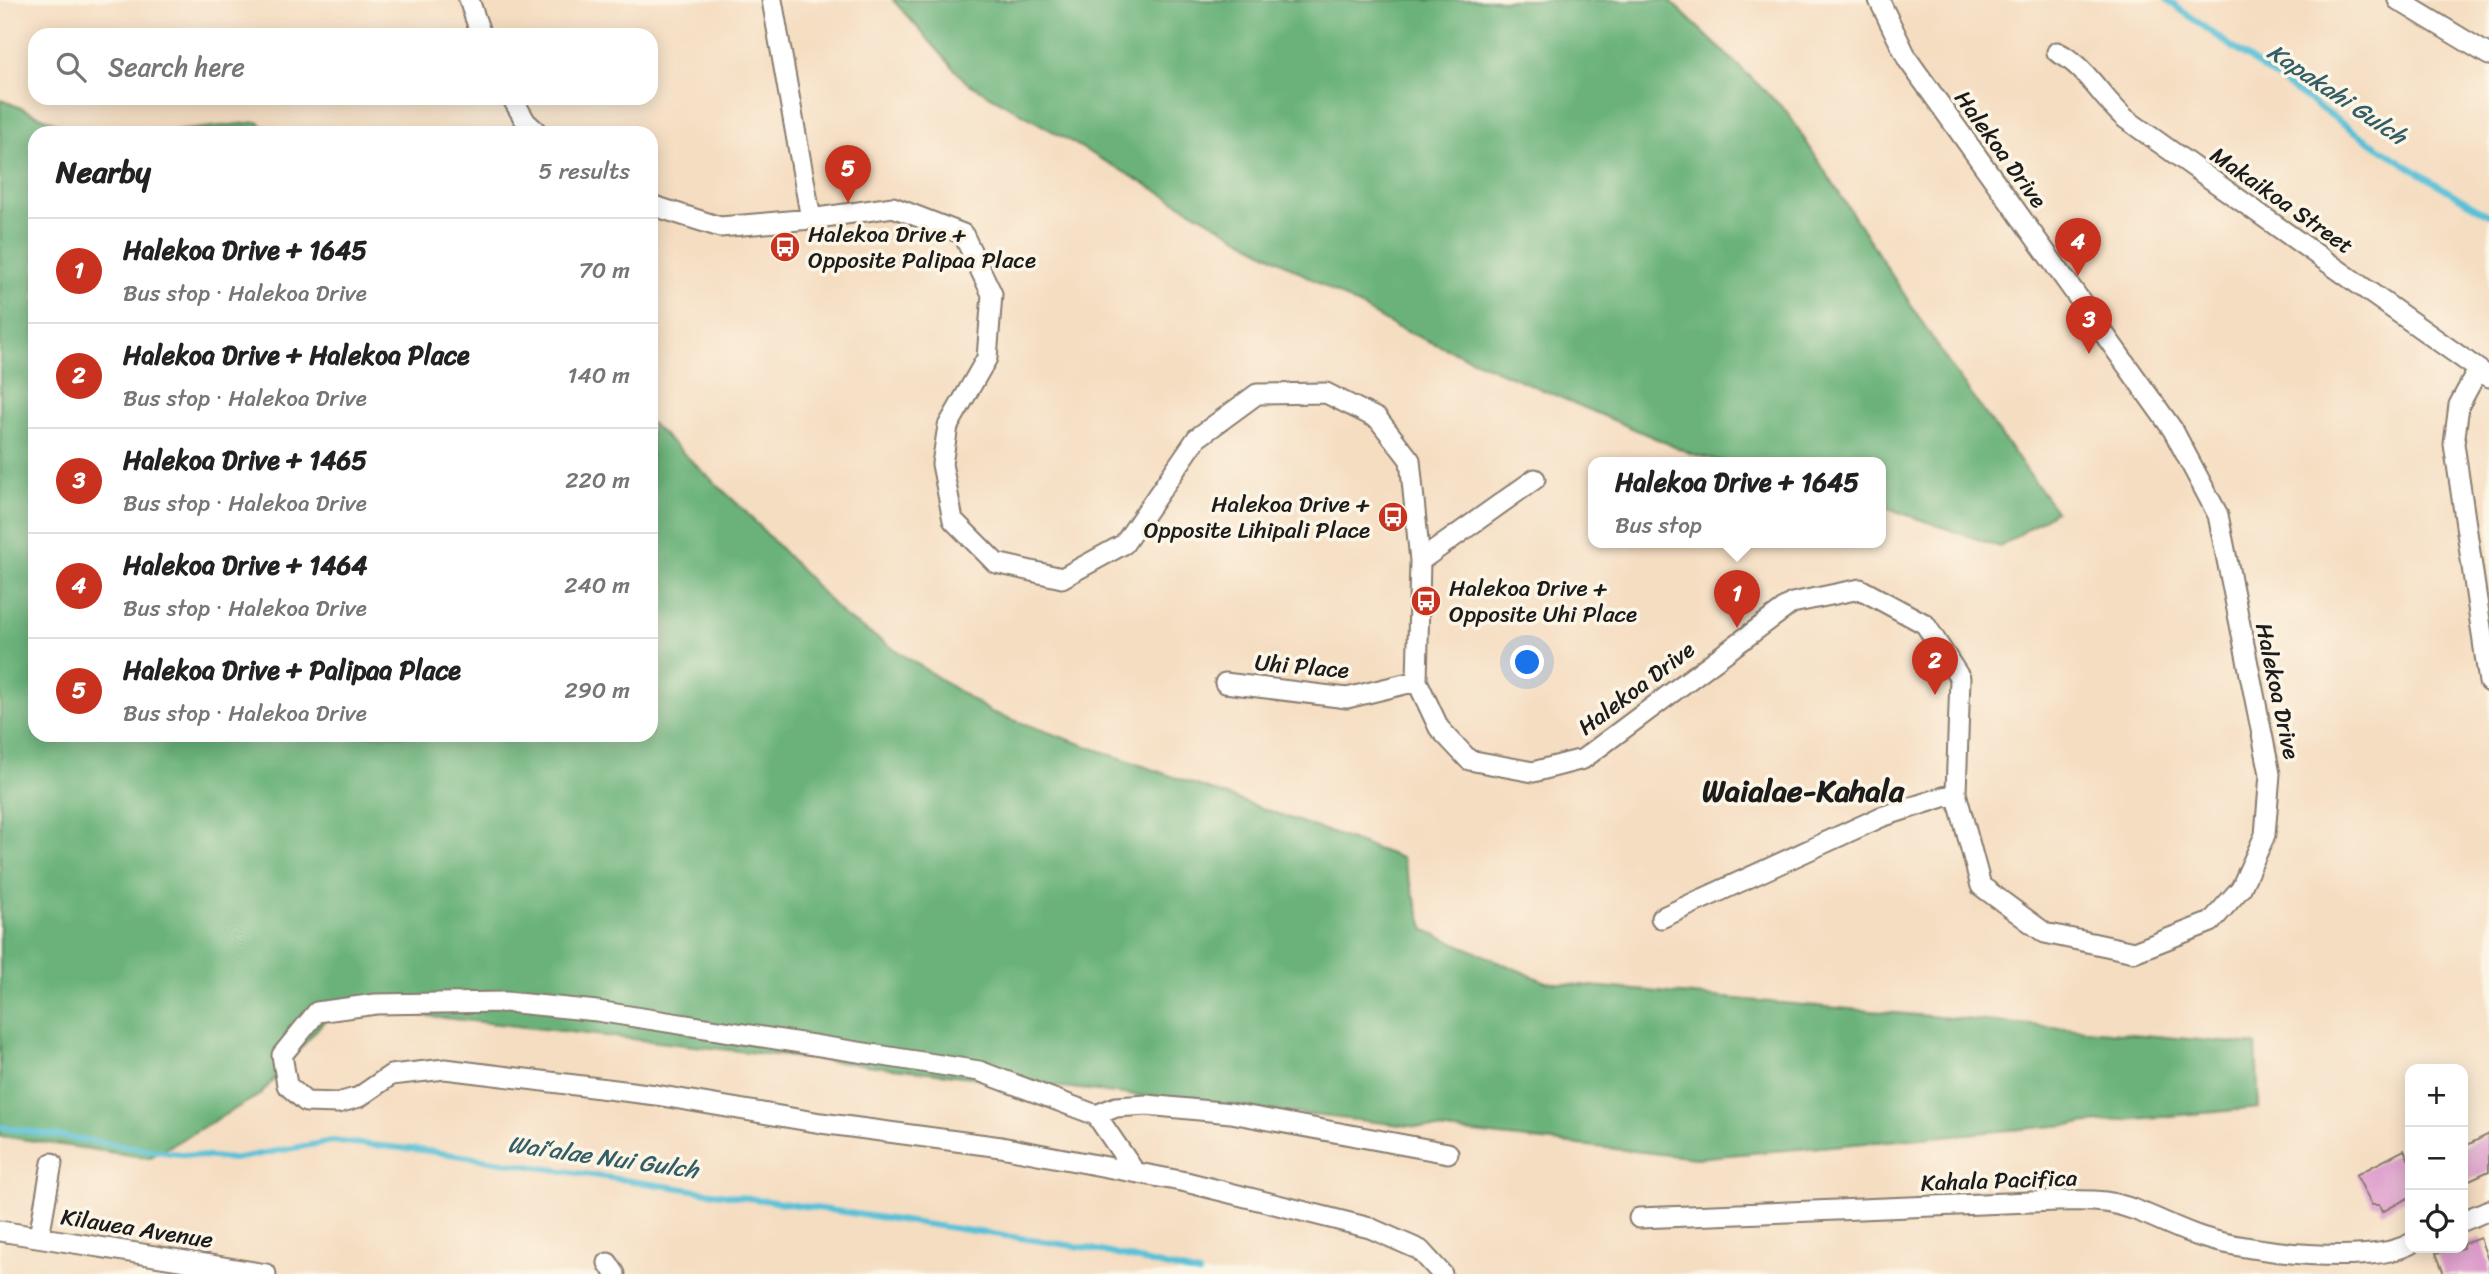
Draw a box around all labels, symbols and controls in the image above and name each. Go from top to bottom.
search box [28,28,658,105]
water label: Kapakahi Gulch [2259,32,2417,158]
text: Search here [108,44,245,90]
icon: search [52,48,90,86]
street label: Halekoa Drive [1943,81,2058,217]
street label: Makaikoa Street [2201,135,2362,265]
text: Nearby [56,145,151,199]
pin: 5 [825,145,871,203]
text: 5 results [539,151,630,192]
place label: Halekoa Drive + Opposite Palipaa Place [808,214,1036,281]
pin: 4 [2055,218,2101,276]
text: Halekoa Drive + 1645 [123,227,367,273]
bus stop icon: Halekoa Drive + Opposite Palipaa Place [768,230,802,264]
text: 1 [74,250,84,291]
text: 70 m [579,250,630,291]
text: Bus stop · Halekoa Drive [123,273,367,314]
pin: 3 [2066,296,2112,354]
text: Halekoa Drive + Halekoa Place [123,332,470,378]
text: 2 [72,355,86,396]
text: 140 m [568,355,630,396]
text: Bus stop · Halekoa Drive [123,378,367,419]
text: Halekoa Drive + 1465 [123,437,367,483]
popup [1588,457,1886,548]
text: Halekoa Drive + 1645 [1615,459,1859,505]
text: 3 [73,460,85,501]
text: 220 m [565,460,630,501]
text: Bus stop · Halekoa Drive [123,483,367,524]
place label: Halekoa Drive + Opposite Lihipali Place [1144,484,1370,551]
bus stop icon: Halekoa Drive + Opposite Lihipali Place [1376,500,1410,534]
text: Bus stop [1615,505,1702,546]
text: Halekoa Drive + 1464 [123,542,368,588]
text: 4 [72,565,86,606]
text: 240 m [564,565,630,606]
place label: Halekoa Drive + Opposite Uhi Place [1449,568,1637,635]
pin: 1 [1714,570,1760,628]
bus stop icon: Halekoa Drive + Opposite Uhi Place [1409,584,1443,618]
text: Bus stop · Halekoa Drive [123,588,367,629]
street label: Halekoa Drive [2243,619,2312,763]
street label: Halekoa Drive [1569,630,1704,746]
pin: 2 [1912,637,1958,695]
street label: Uhi Place [1253,642,1351,691]
your location [1510,645,1544,679]
text: Halekoa Drive + Palipaa Place [123,647,461,693]
text: 5 [72,670,86,711]
text: 290 m [564,670,630,711]
text: Bus stop · Halekoa Drive [123,693,367,734]
district label: Waialae-Kahala [1702,764,1905,818]
map controls [2405,1064,2468,1253]
button: + [2405,1064,2468,1127]
water label: Waiʻalae Nui Gulch [505,1123,703,1191]
button: − [2405,1127,2468,1190]
street label: Kahala Pacifica [1920,1157,2078,1204]
button: locate [2405,1190,2468,1253]
street label: Kilauea Avenue [58,1196,216,1261]

